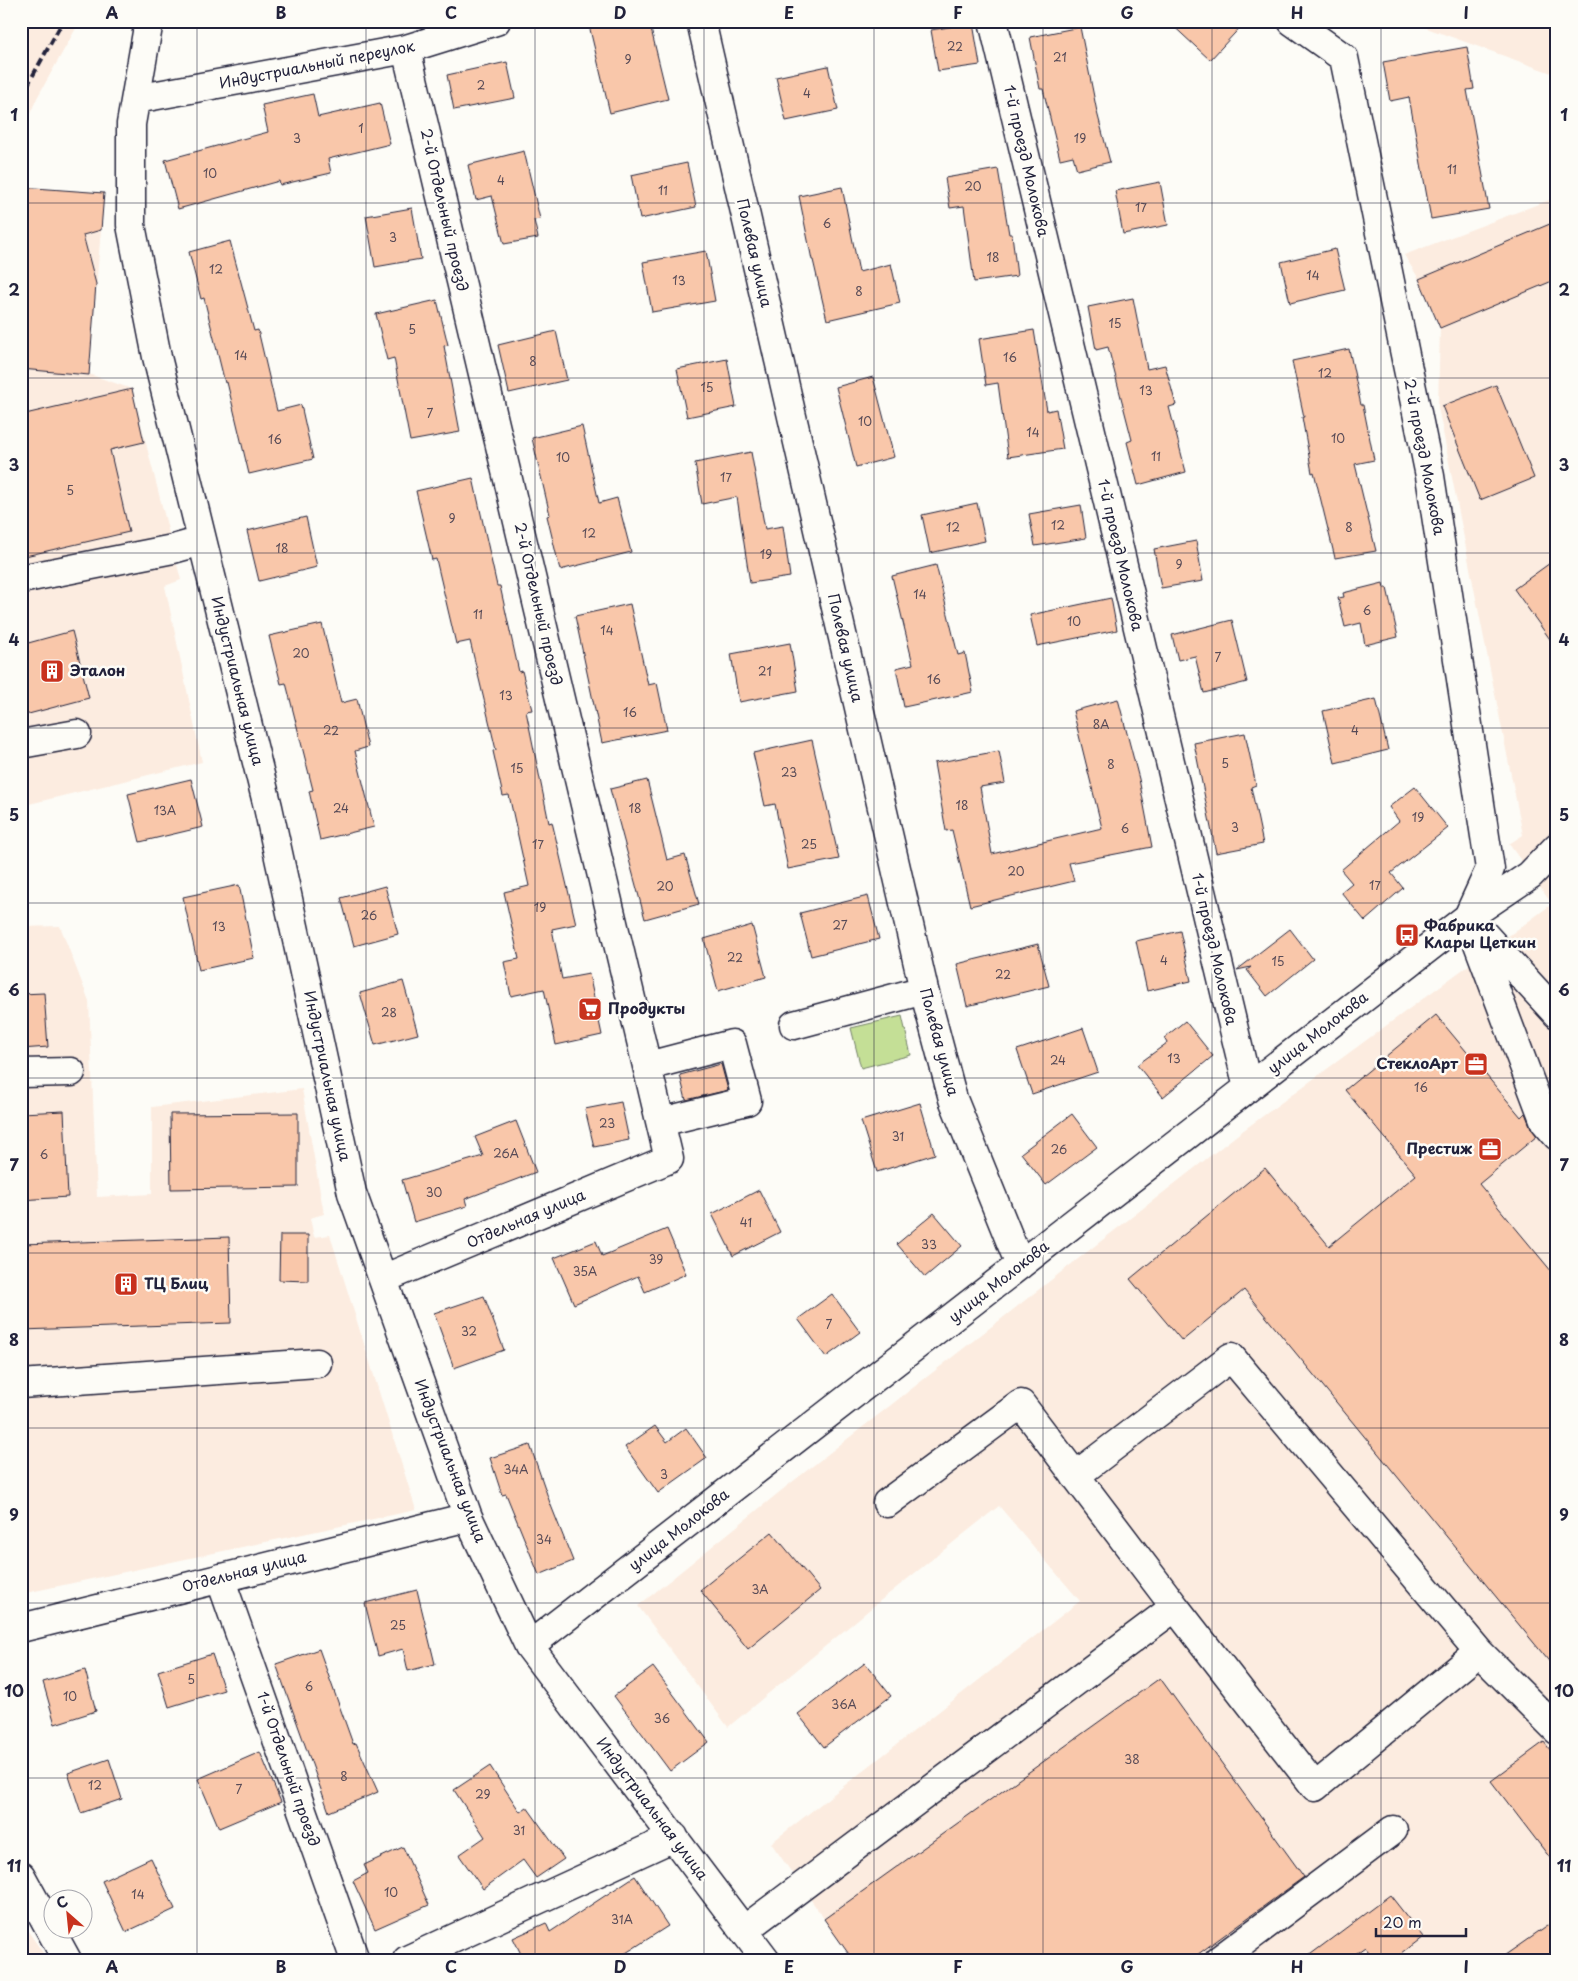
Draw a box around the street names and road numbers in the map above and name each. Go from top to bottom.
street label: Индустриальный переулок [217,33,417,94]
street label: 1-й проезд Молокова [999,82,1056,240]
street label: 2-й Отдельный проезд [416,126,475,293]
street label: Полевая улица [732,196,779,310]
street label: 2-й проезд Молокова [1399,376,1452,538]
street label: 1-й проезд Молокова [1093,476,1150,634]
street label: 2-й Отдельный проезд [510,520,569,687]
street label: Полевая улица [823,591,870,705]
street label: Индустриальная улица [206,594,271,768]
street label: 1-й проезд Молокова [1187,870,1244,1028]
street label: Полевая улица [915,985,966,1099]
street label: улица Молокова [1262,985,1373,1078]
street label: Индустриальная улица [299,988,358,1164]
street label: Отдельная улица [462,1182,589,1253]
street label: улица Молокова [943,1234,1054,1327]
street label: Индустриальная улица [410,1375,493,1546]
street label: улица Молокова [623,1482,734,1575]
street label: Отдельная улица [179,1544,309,1597]
street label: 1-й Отдельный проезд [252,1688,327,1849]
street label: Индустриальная улица [592,1732,715,1885]

